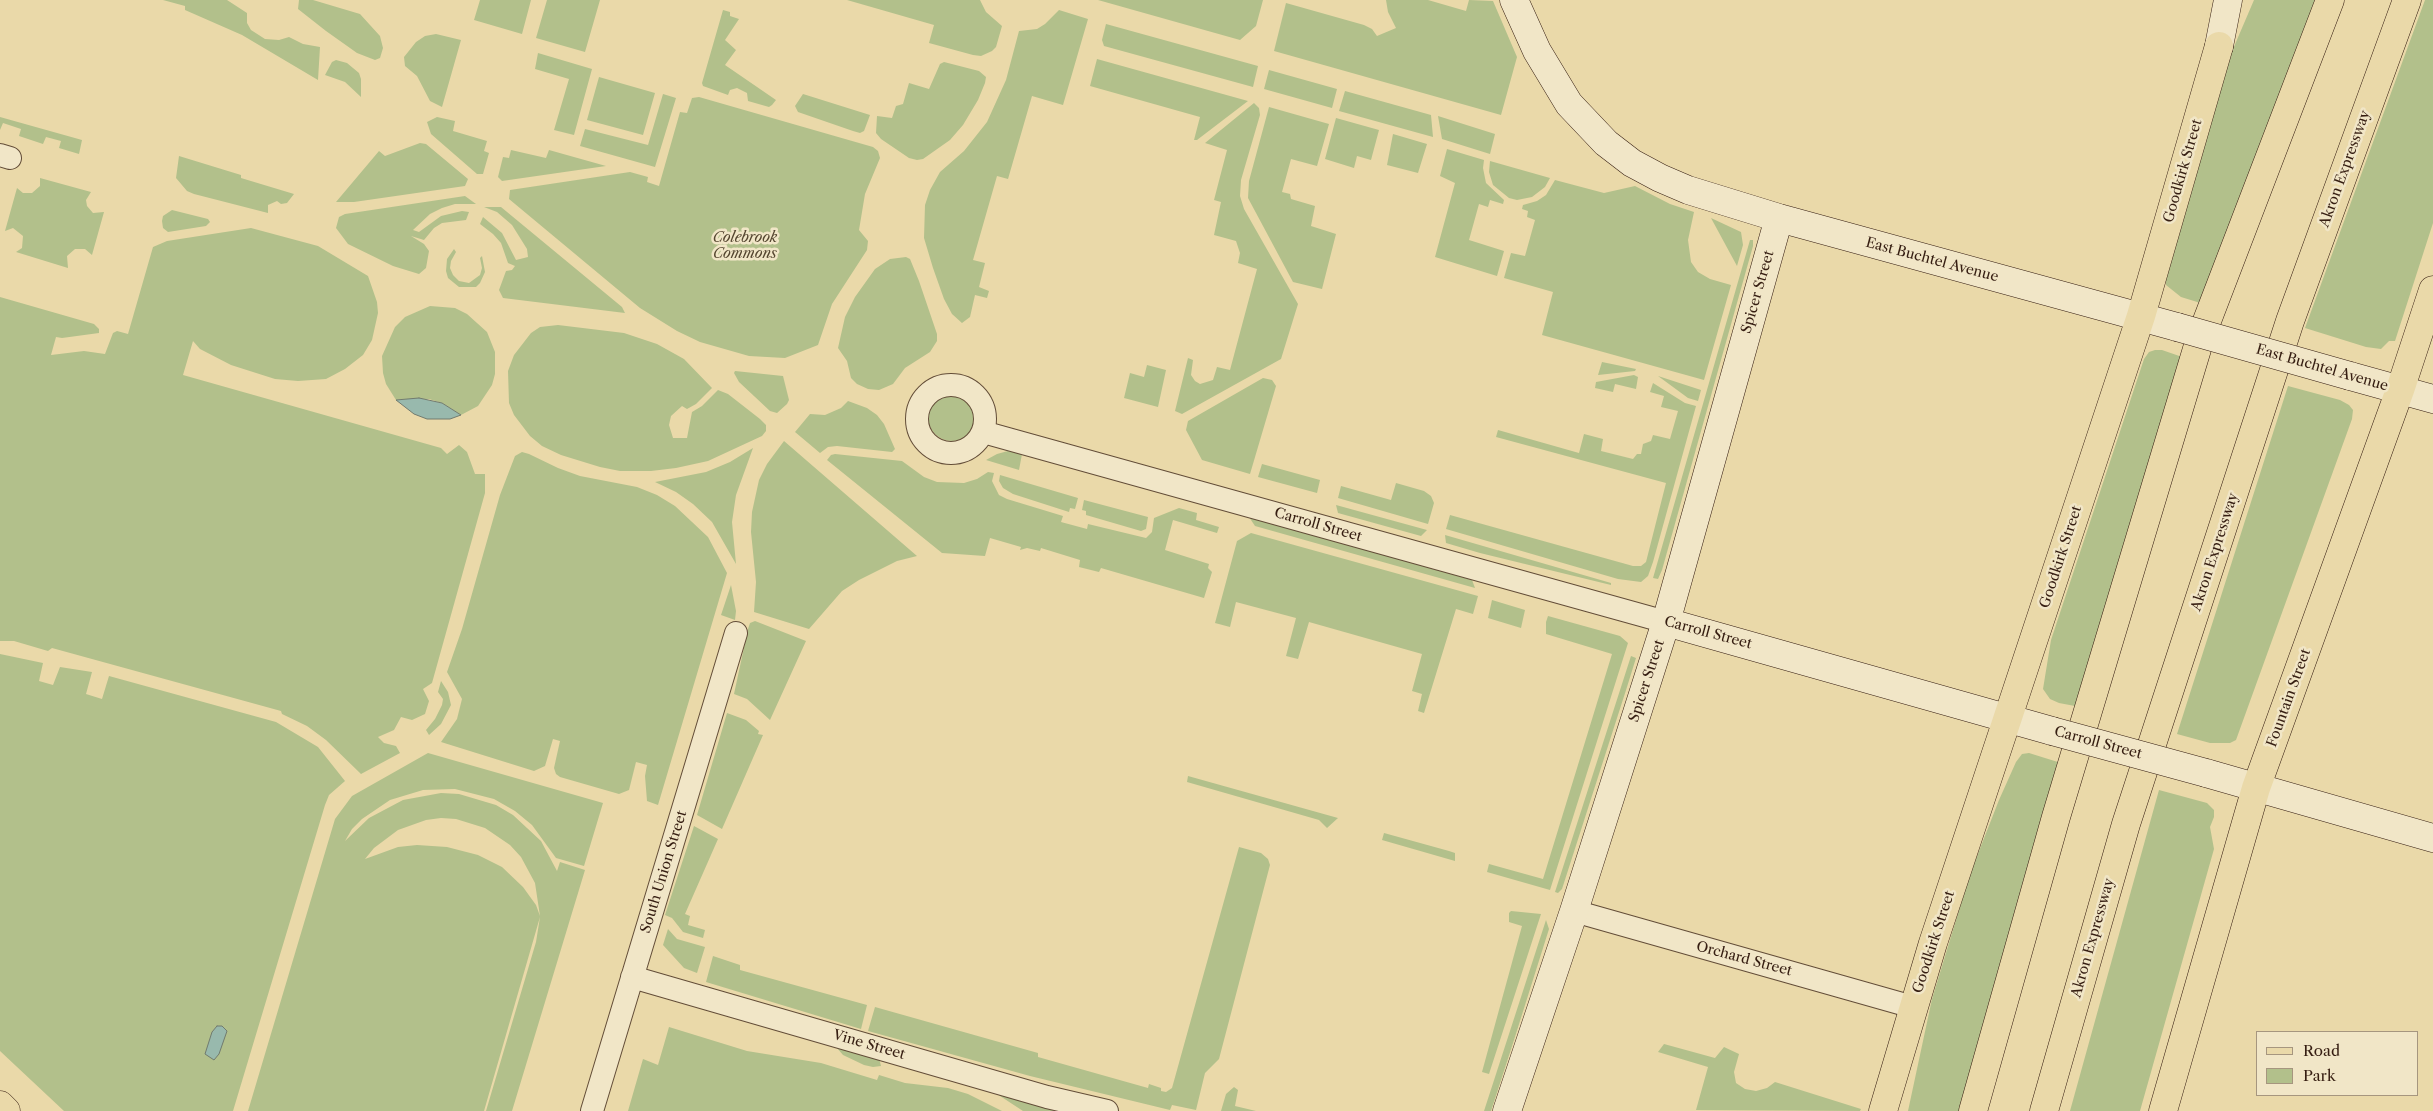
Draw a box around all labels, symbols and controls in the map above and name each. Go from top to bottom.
street label: Akron Expressway [2316,108,2374,230]
street label: Goodkirk Street [2160,117,2206,225]
park label: Colebrook Commons [713,230,777,262]
street label: East Buchtel Avenue [1864,234,2000,286]
street label: Spicer Street [1738,248,1778,336]
street label: East Buchtel Avenue [2254,341,2390,395]
street label: Akron Expressway [2188,491,2242,613]
street label: Goodkirk Street [2037,504,2085,610]
street label: Carroll Street [1272,505,1364,545]
street label: Carroll Street [1662,613,1754,653]
street label: Spicer Street [1626,638,1668,724]
street label: Fountain Street [2263,647,2315,749]
street label: Carroll Street [2052,723,2144,763]
street label: South Union Street [637,809,691,935]
street label: Akron Expressway [2068,876,2118,1000]
street label: Goodkirk Street [1910,889,1958,995]
street label: Orchard Street [1694,938,1794,980]
street label: Vine Street [831,1027,907,1063]
legend [2256,1031,2418,1096]
text: Road [2303,1041,2340,1060]
text: Park [2303,1066,2336,1085]

